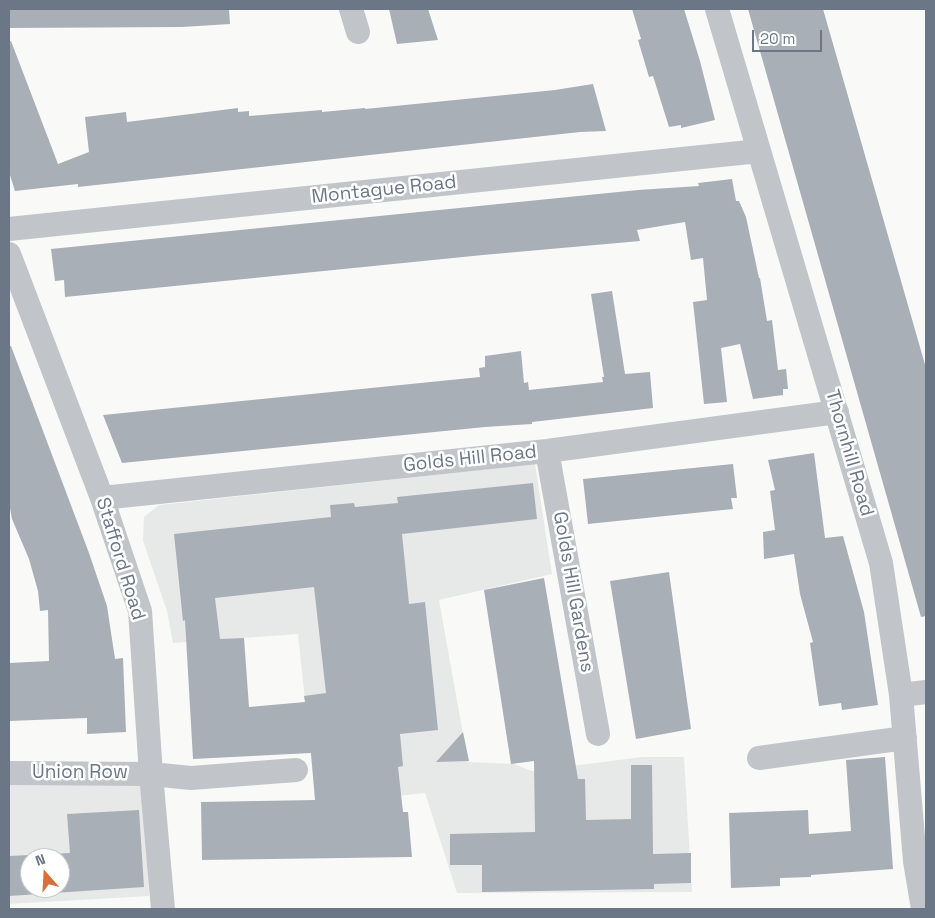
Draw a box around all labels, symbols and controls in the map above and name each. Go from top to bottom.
scale bar [755,20,825,52]
text: 20 m [760,29,795,48]
street label: Montague Road [310,171,458,209]
street label: Thornhill Road [820,387,878,519]
street label: Golds Hill Road [402,441,538,477]
street label: Stafford Road [91,495,149,623]
street label: Golds Hill Gardens [548,510,598,674]
street label: Union Row [32,762,128,784]
north arrow [20,848,70,898]
text: N [33,850,48,870]

